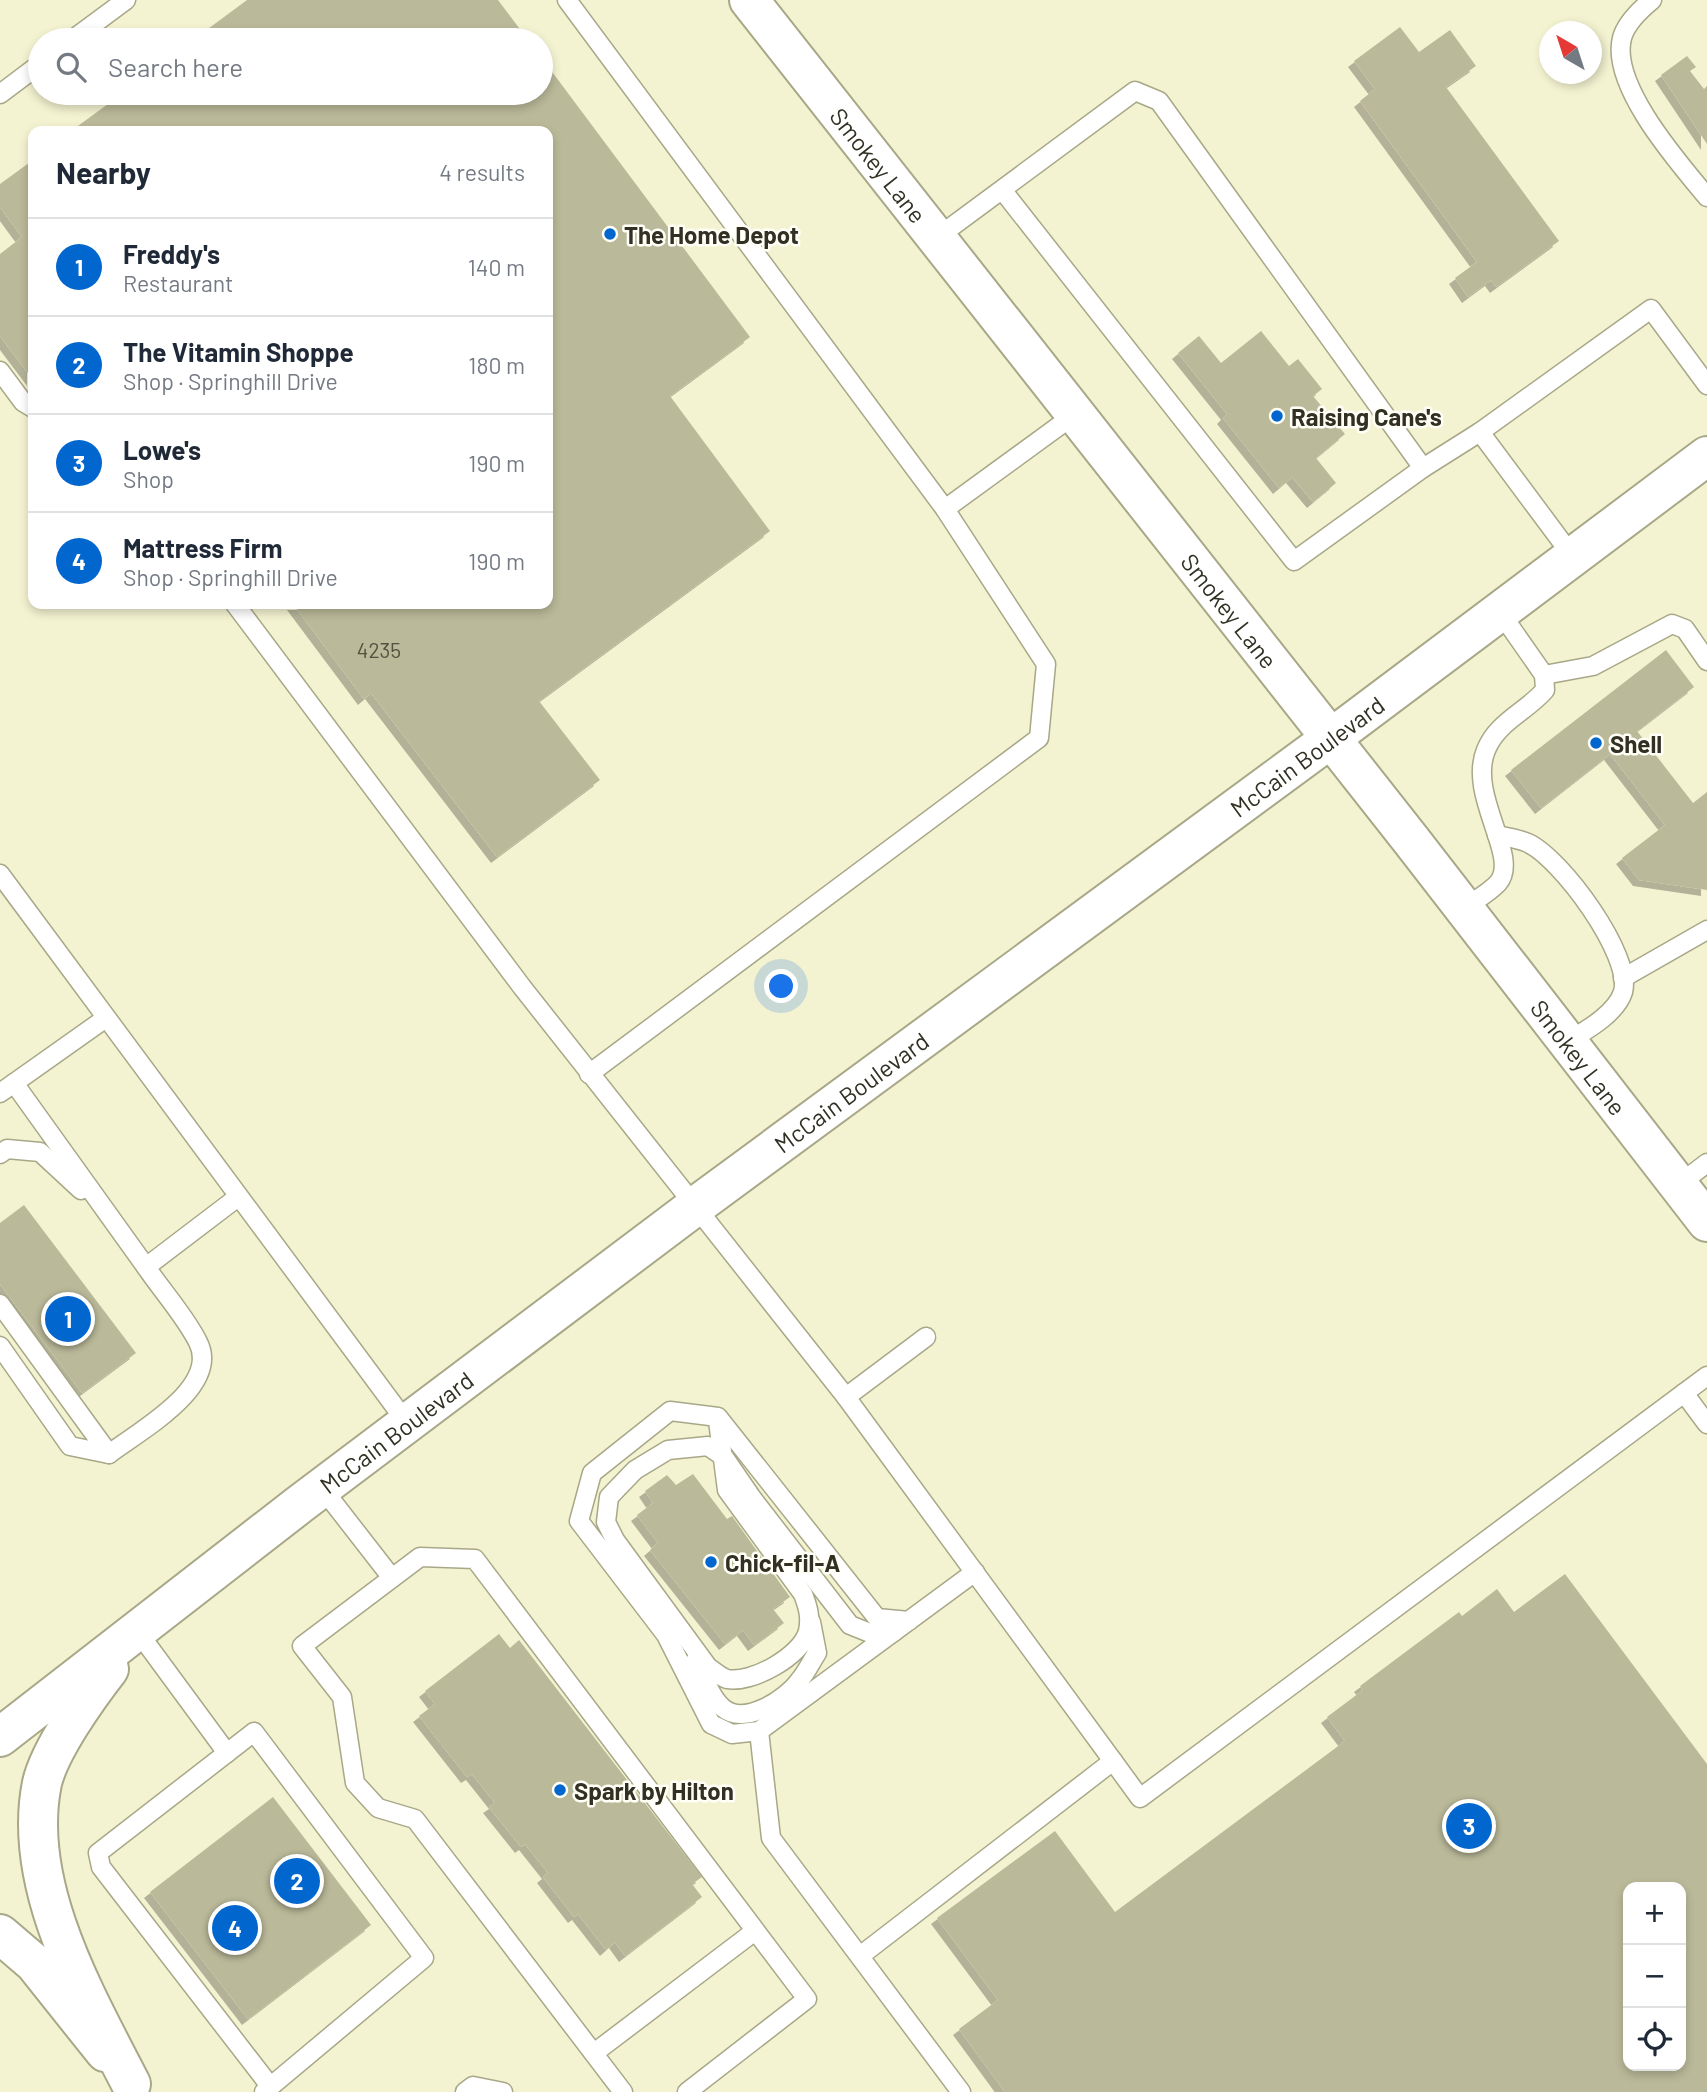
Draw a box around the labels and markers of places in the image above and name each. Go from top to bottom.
place label: The Home Depot [624,220,799,249]
marker: The Home Depot [602,226,618,242]
place label: Raising Cane's [1291,402,1442,431]
marker: Raising Cane's [1269,408,1285,424]
place label: Shell [1610,729,1662,758]
marker: Shell [1588,735,1604,751]
pin: 1 [45,1293,91,1345]
place label: Chick-fil-A [725,1548,840,1577]
marker: Chick-fil-A [703,1554,719,1570]
place label: Spark by Hilton [574,1776,734,1805]
marker: Spark by Hilton [552,1782,568,1798]
pin: 3 [1446,1800,1492,1852]
pin: 2 [274,1855,320,1907]
pin: 4 [212,1902,258,1954]

